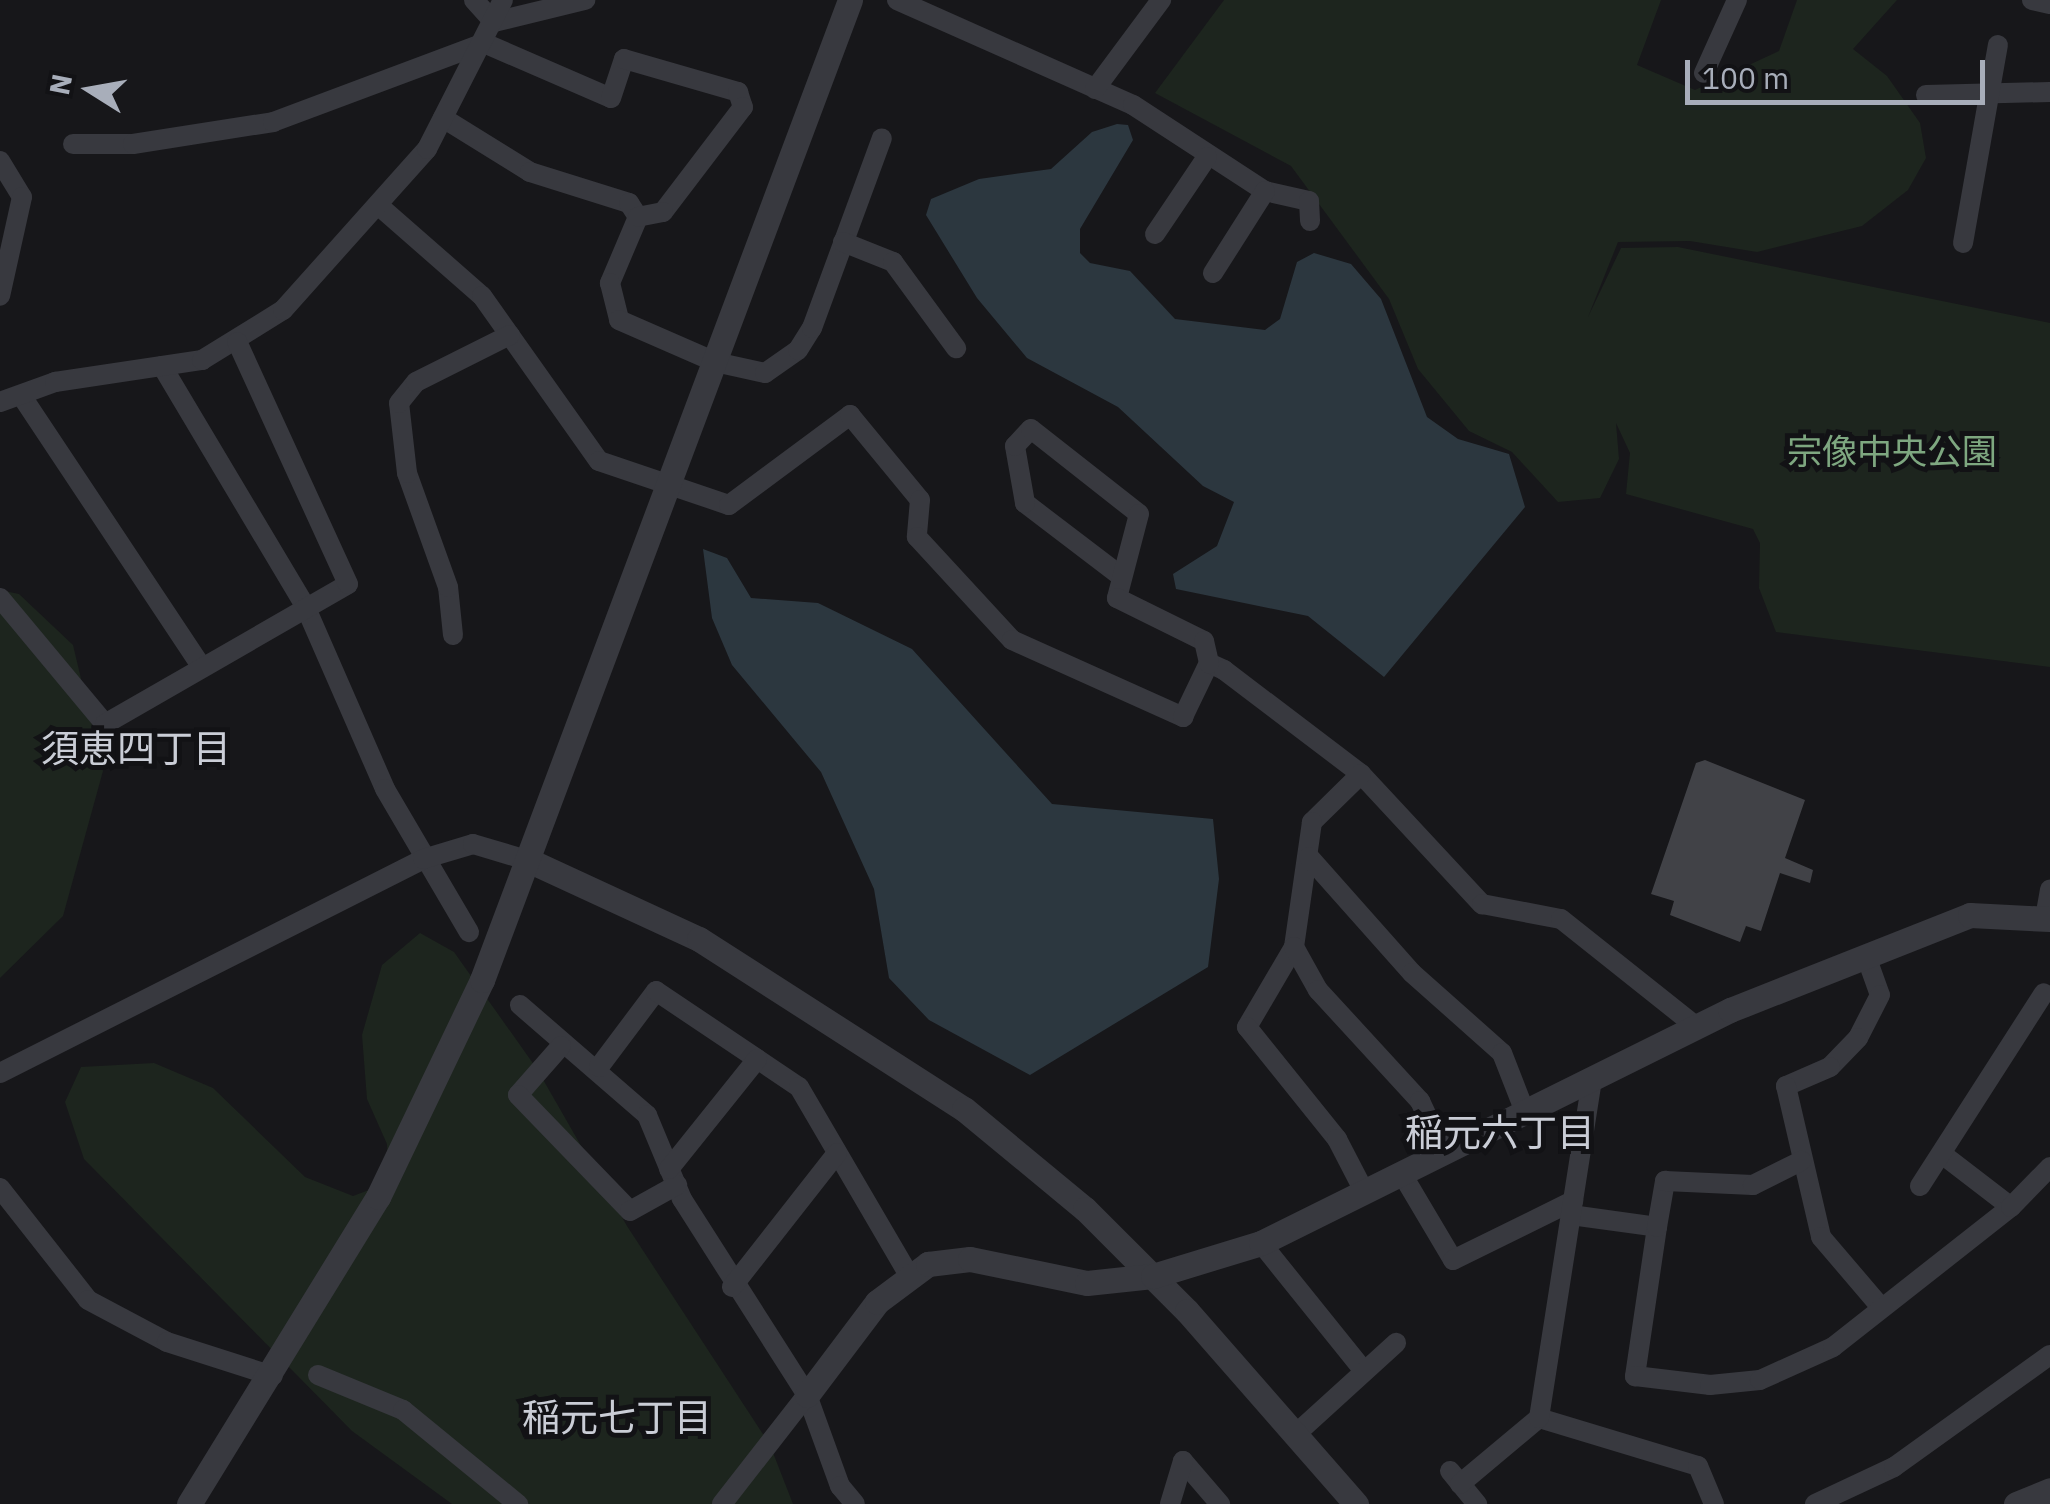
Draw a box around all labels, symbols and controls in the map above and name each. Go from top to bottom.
north arrow [40,40,140,140]
scale bar [1690,40,1990,102]
text: 100 m [1702,58,1789,97]
text: N [40,71,80,98]
park label: 宗像中央公園 [1787,430,1997,472]
district label: 須恵四丁目 [41,725,231,771]
district label: 稲元六丁目 [1405,1109,1595,1155]
district label: 稲元七丁目 [522,1394,712,1440]

